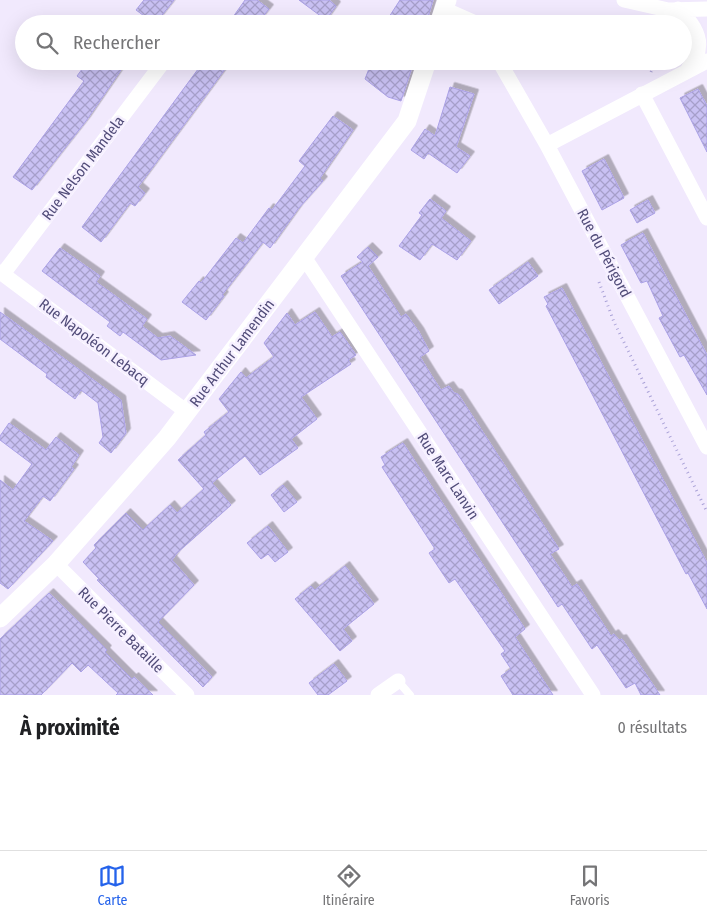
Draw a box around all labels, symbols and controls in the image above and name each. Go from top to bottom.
search box [15,15,692,70]
icon: search [33,29,61,57]
text: Rechercher [73,31,160,54]
street label: Rue Nelson Mandela [38,112,128,224]
street label: Rue du Périgord [573,206,635,300]
street label: Rue Napoléon Lebacq [35,295,153,389]
street label: Rue Arthur Lamendin [186,296,278,410]
street label: Rue Marc Lanvin [413,429,483,523]
street label: Rue Pierre Bataille [74,583,168,677]
text: À proximité [20,715,120,741]
text: 0 résultats [617,718,687,737]
tab: Carte [97,862,127,909]
tab: Itinéraire [322,862,375,909]
tab: Favoris [570,862,610,909]

